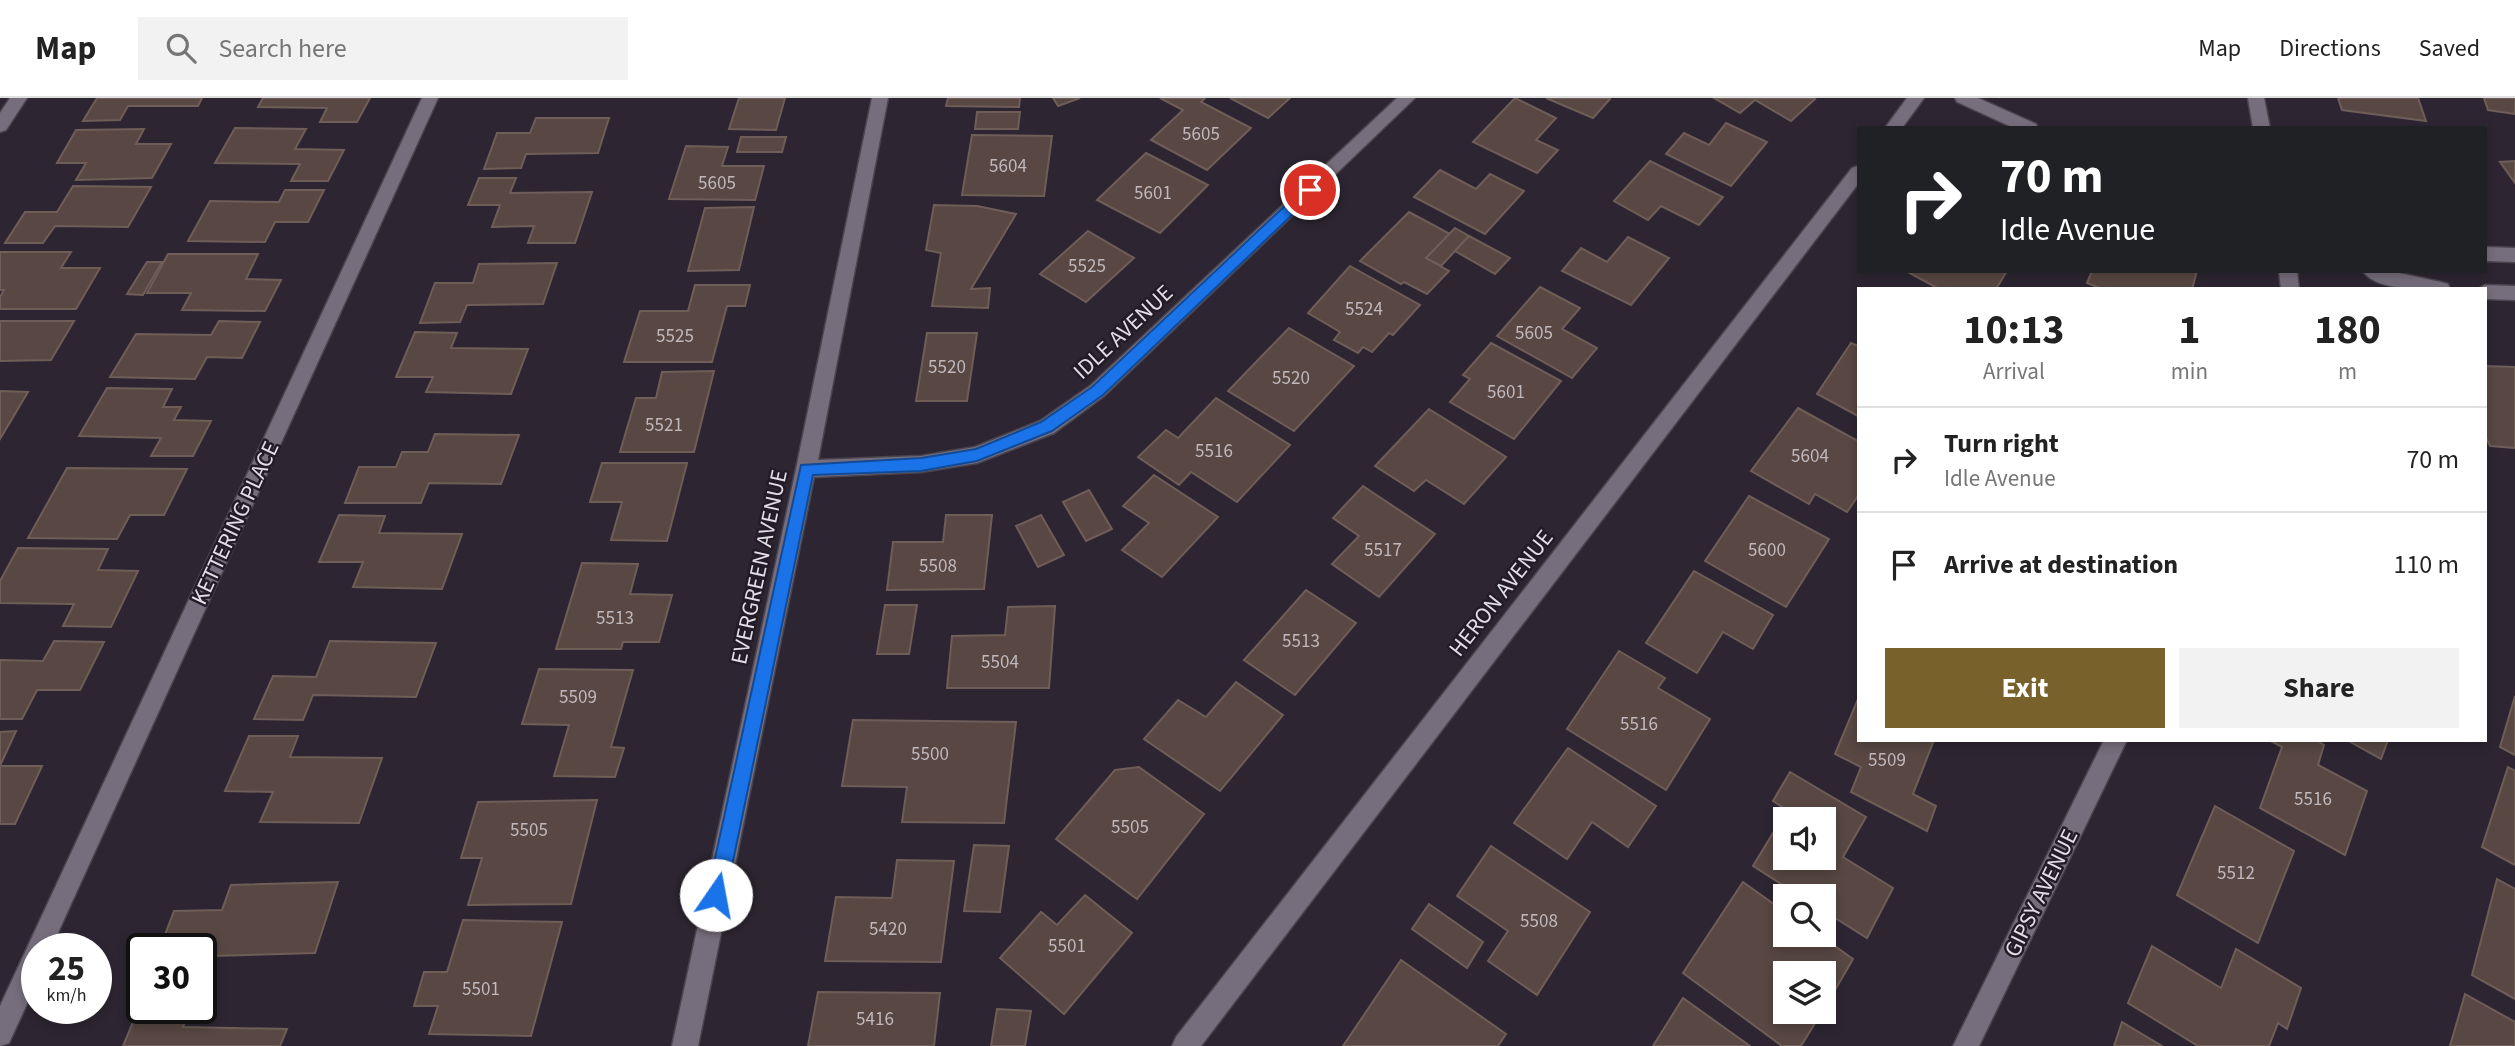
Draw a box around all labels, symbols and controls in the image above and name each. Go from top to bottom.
search box [138,17,628,80]
text: Map [35,25,96,72]
icon: search [162,29,200,67]
text: Search here [218,30,347,67]
text: Map [2198,31,2241,66]
text: Directions [2279,31,2381,66]
text: Saved [2419,31,2480,66]
house number: 5605 [1182,121,1220,148]
text: 70 m [2000,142,2104,212]
house number: 5604 [989,153,1027,180]
icon: right [1885,154,1976,245]
pin [1280,160,1340,220]
house number: 5605 [698,170,736,197]
icon: arrive [1291,171,1329,209]
house number: 5601 [1134,180,1172,207]
text: Idle Avenue [2000,207,2155,253]
house number: 5525 [1068,253,1106,280]
street label: IDLE AVENUE [1066,277,1180,387]
house number: 5524 [1345,296,1383,323]
text: 10:13 [1963,300,2065,360]
text: 1 [2178,300,2200,360]
text: 180 [2314,300,2381,360]
house number: 5605 [1515,320,1553,347]
house number: 5525 [656,323,694,350]
house number: 5520 [928,354,966,381]
text: Arrival [1983,355,2045,388]
text: min [2171,355,2208,388]
text: m [2338,355,2357,388]
house number: 5520 [1272,365,1310,392]
house number: 5601 [1487,379,1525,406]
house number: 5521 [645,412,683,439]
text: Turn right [1944,425,2059,462]
street label: KETTERING PLACE [183,436,287,610]
house number: 5516 [1195,438,1233,465]
icon: right [1885,441,1923,479]
text: 70 m [2406,441,2459,478]
house number: 5604 [1791,443,1829,470]
text: Idle Avenue [1944,462,2056,495]
street label: EVERGREEN AVENUE [722,467,796,667]
street label: HERON AVENUE [1441,523,1561,663]
house number: 5517 [1364,537,1402,564]
house number: 5600 [1748,537,1786,564]
icon: arrive [1885,546,1923,584]
text: Arrive at destination [1944,546,2178,583]
text: 110 m [2393,546,2459,583]
house number: 5508 [919,553,957,580]
house number: 5513 [596,605,634,632]
house number: 5513 [1282,628,1320,655]
button: Exit [1885,648,2165,728]
button: Share [2179,648,2459,728]
house number: 5504 [981,649,1019,676]
house number: 5509 [559,684,597,711]
house number: 5516 [1620,711,1658,738]
house number: 5500 [911,741,949,768]
house number: 5509 [1868,747,1906,774]
house number: 5516 [2294,786,2332,813]
map controls [1773,807,1836,1024]
button: sound [1773,807,1836,870]
house number: 5505 [1111,814,1149,841]
house number: 5505 [510,817,548,844]
street label: GIPSY AVENUE [1996,824,2086,962]
position arrow [679,858,753,932]
house number: 5512 [2217,860,2255,887]
button: search [1773,884,1836,947]
house number: 5508 [1520,908,1558,935]
house number: 5420 [869,916,907,943]
speed limit sign: 30 [126,933,217,1024]
house number: 5501 [1048,933,1086,960]
text: 25 [48,944,85,994]
button: layers [1773,961,1836,1024]
house number: 5501 [462,976,500,1003]
text: km/h [47,983,86,1008]
house number: 5416 [856,1006,894,1033]

